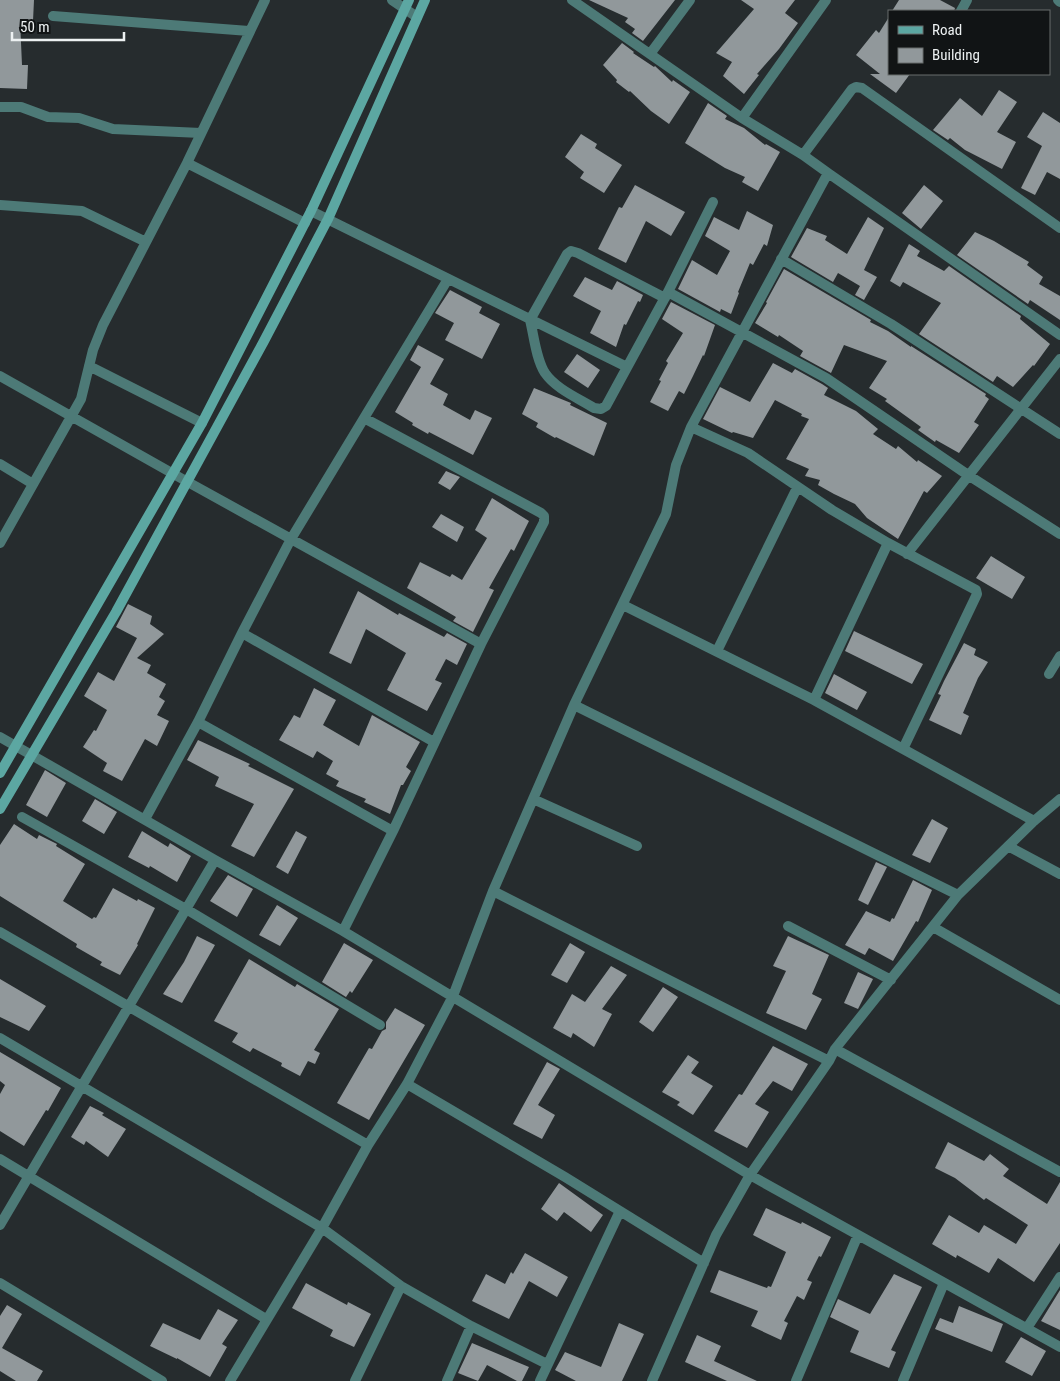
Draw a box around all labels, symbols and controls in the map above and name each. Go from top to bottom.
scale bar [12,10,125,42]
legend [888,10,1050,75]
text: 50 m [20,18,50,36]
text: Road [932,21,962,39]
text: Building [932,46,980,64]

